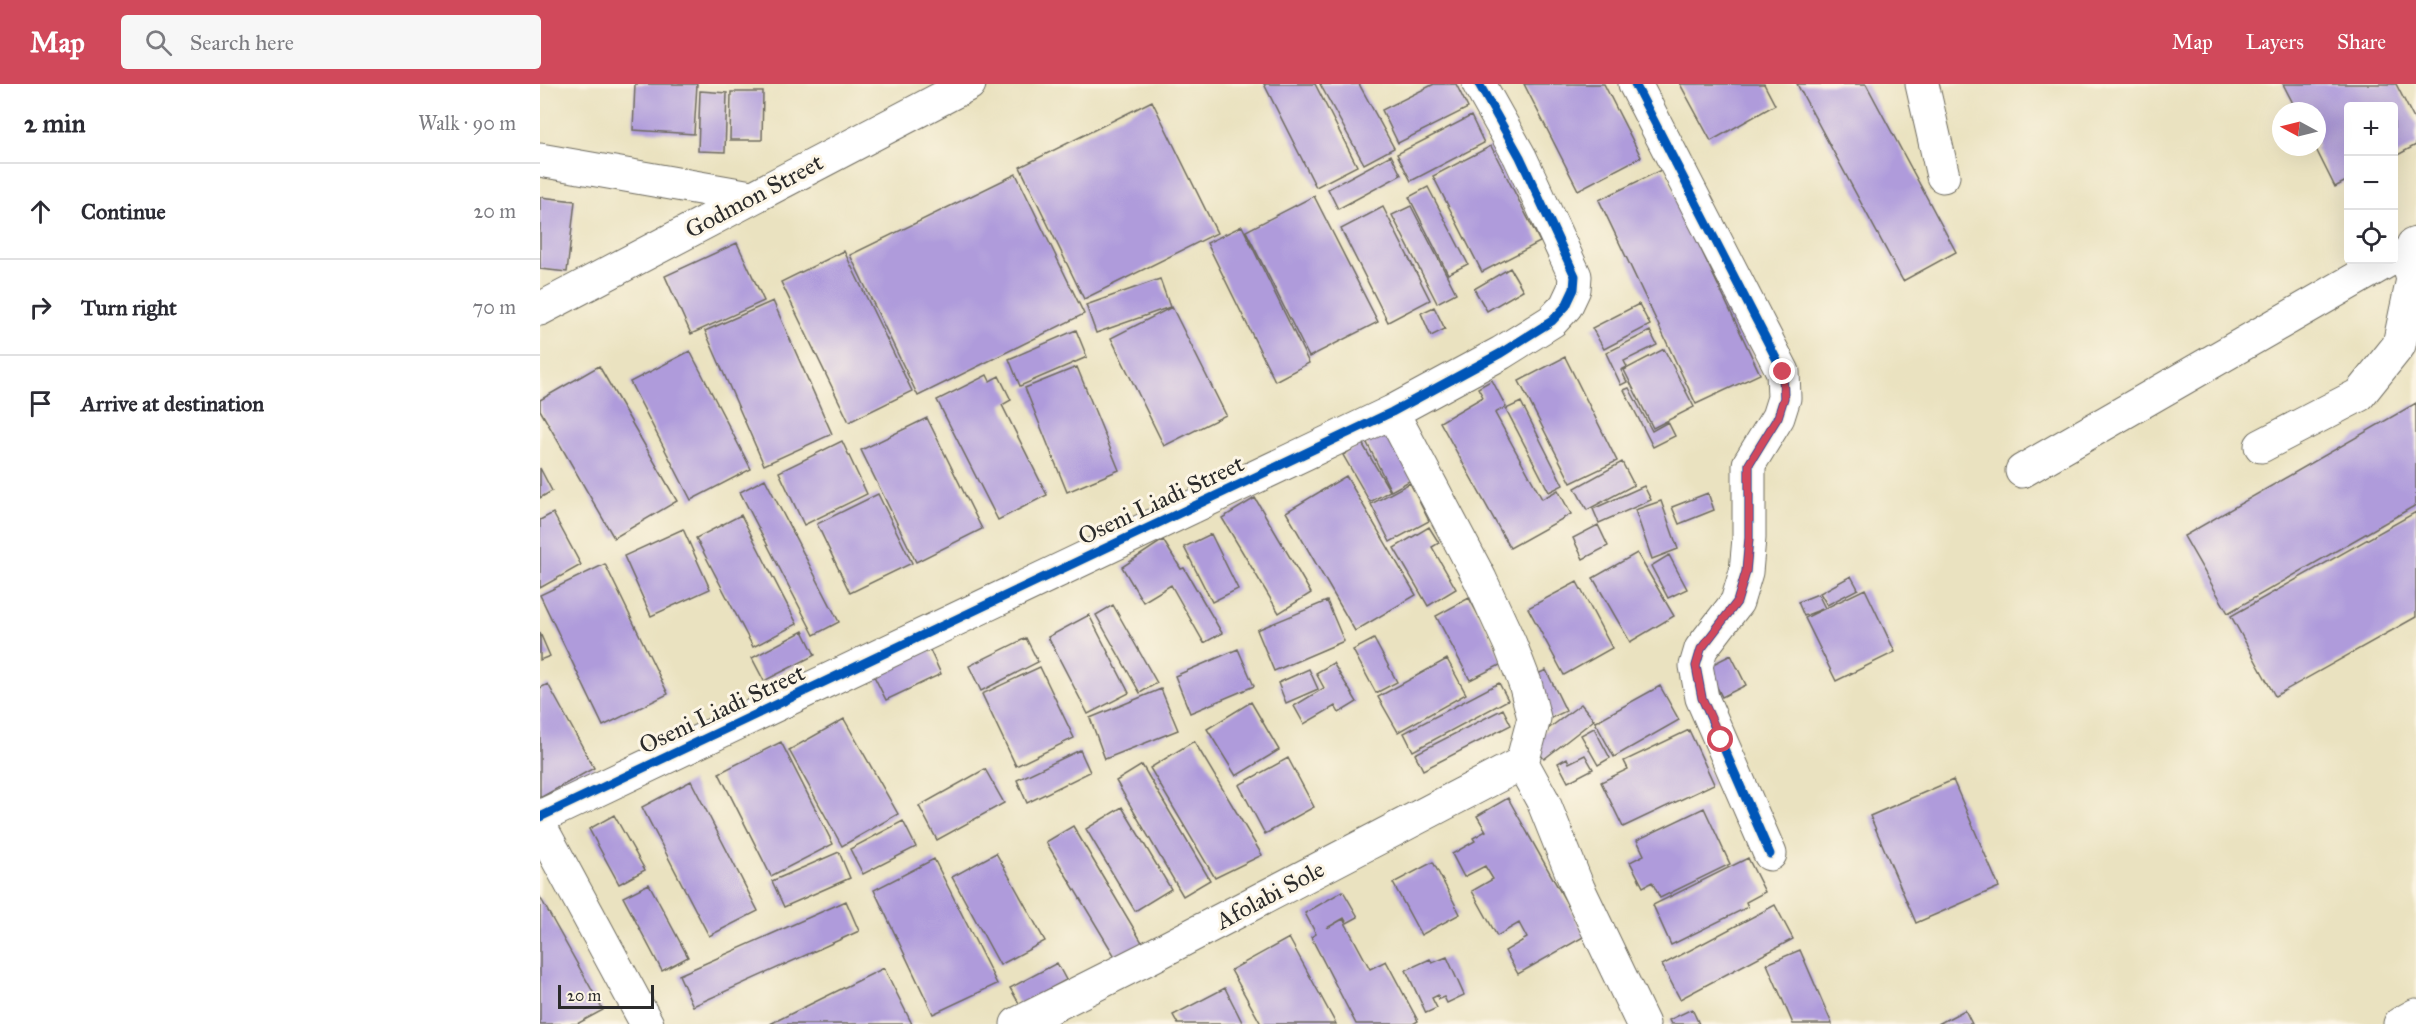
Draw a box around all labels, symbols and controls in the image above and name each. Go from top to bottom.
search box [121,15,541,69]
text: Map [30,25,85,60]
icon: search [142,26,175,59]
text: Search here [190,29,294,56]
text: Map [2172,29,2213,55]
text: Layers [2246,29,2304,55]
text: Share [2337,29,2386,55]
north arrow [2272,102,2326,156]
map controls [2344,102,2398,264]
button: + [2344,102,2398,156]
text: 2 min [24,107,85,139]
text: Walk · 90 m [418,111,516,135]
street label: Godmon Street [680,147,829,245]
button: − [2344,156,2398,210]
icon: ahead [24,195,57,228]
text: Continue [81,198,166,225]
text: 20 m [473,199,516,223]
button: locate [2344,210,2398,264]
icon: right [24,291,57,324]
text: Turn right [81,294,177,321]
text: 70 m [473,295,516,319]
route end [1769,358,1795,384]
icon: arrive [24,387,57,420]
text: Arrive at destination [81,390,264,417]
street label: Oseni Liadi Street [1073,448,1249,552]
street label: Oseni Liadi Street [634,657,810,761]
route start [1707,726,1733,752]
street label: Afolabi Sole [1210,854,1329,937]
scale bar [558,982,654,1010]
text: 20 m [567,986,601,1005]

